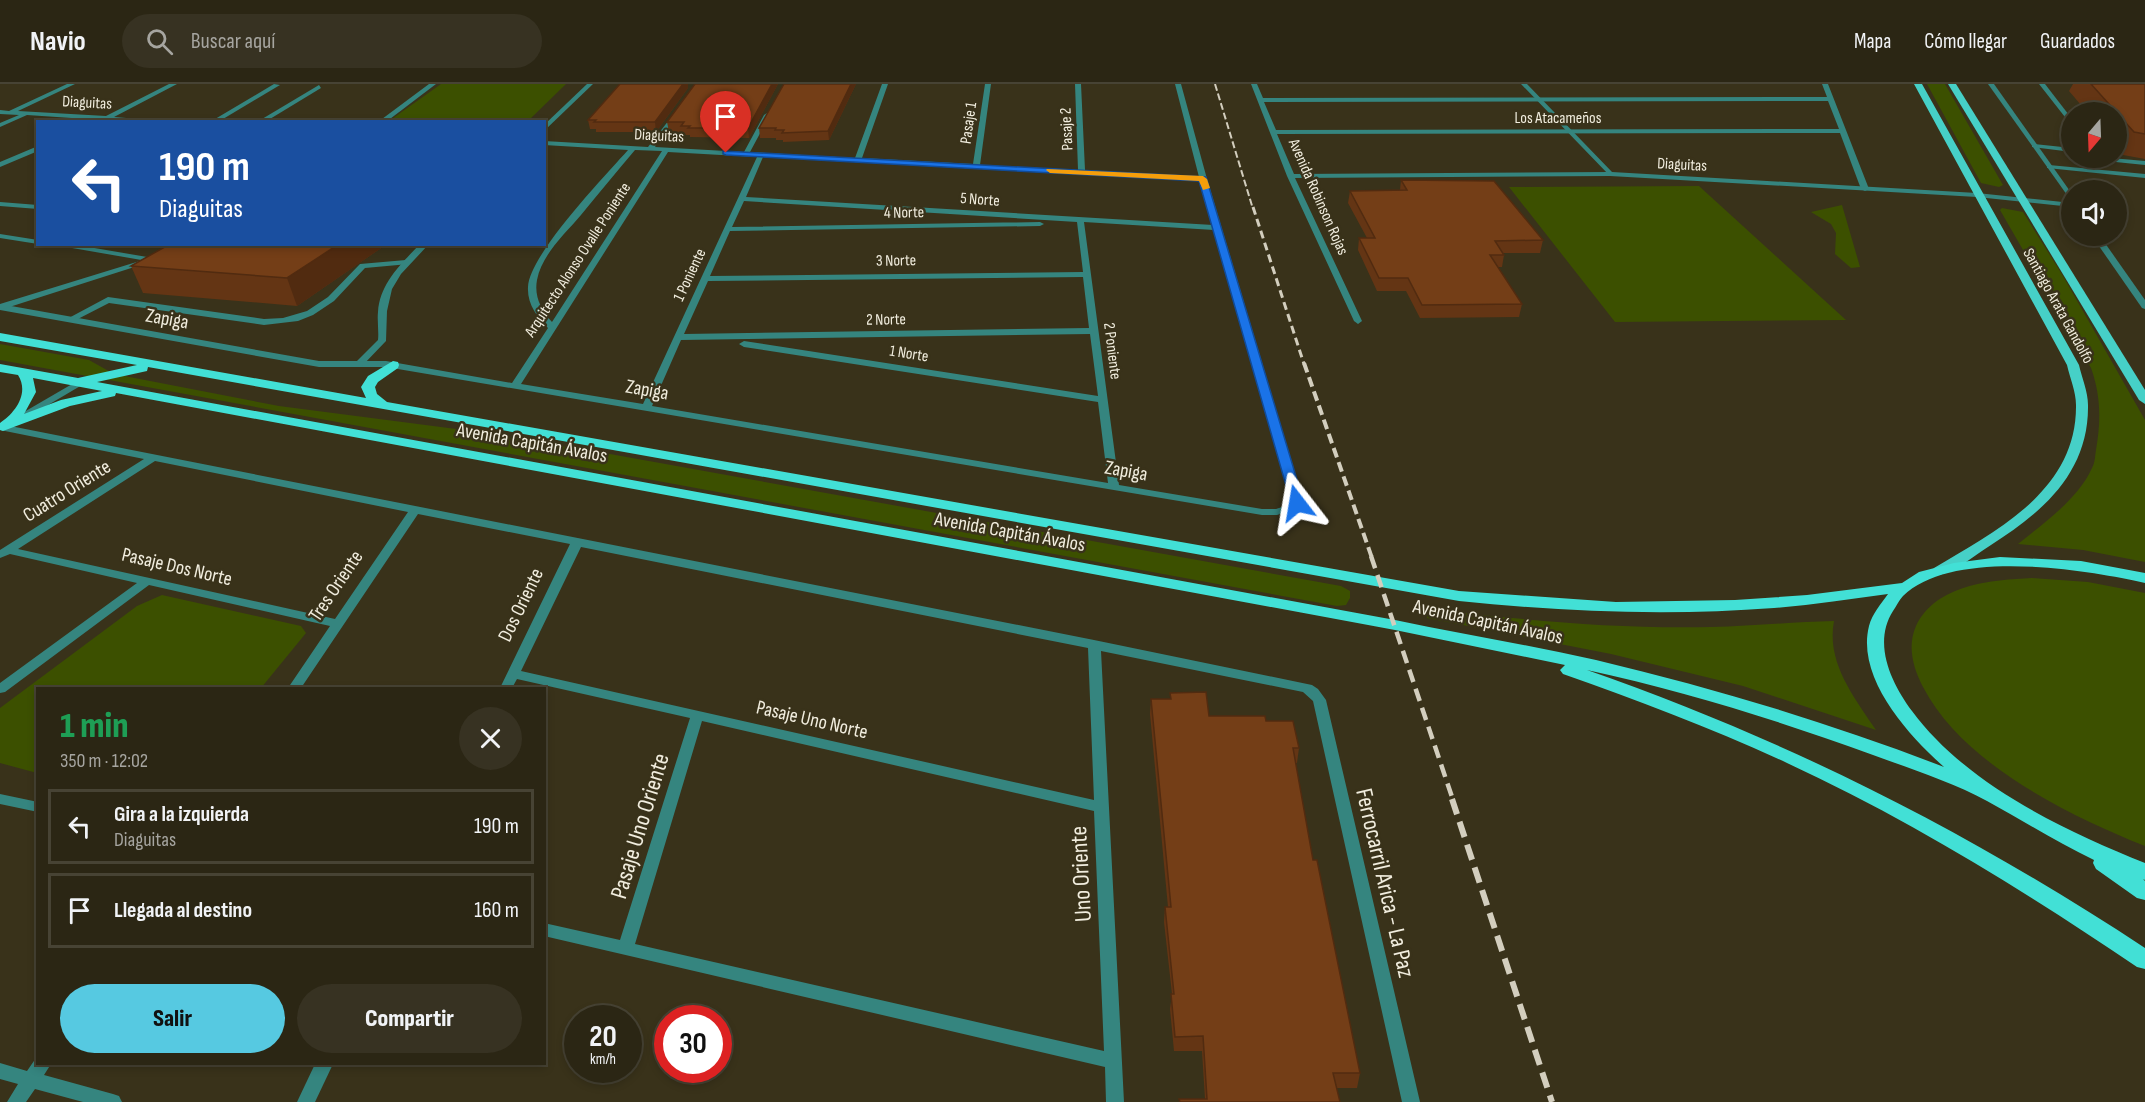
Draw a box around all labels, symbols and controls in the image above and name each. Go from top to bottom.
search box [122,14,542,68]
text: Navio [30,25,86,58]
icon: search [143,25,176,58]
text: Buscar aquí [191,28,275,55]
text: Mapa [1854,29,1891,54]
text: Cómo llegar [1924,29,2007,54]
text: Guardados [2040,29,2115,54]
pin [700,91,751,153]
street label: Diaguitas [62,92,113,114]
icon: arrive [709,100,742,133]
street label: Pasaje 1 [957,100,981,145]
north arrow [2061,102,2127,168]
map controls [2061,102,2127,246]
street label: Pasaje 2 [1056,107,1078,151]
street label: Los Atacameños [1515,109,1602,128]
street label: Diaguitas [634,125,685,147]
street label: Avenida Robinson Rojas [1283,135,1352,258]
text: 190 m [159,142,250,193]
icon: left [60,144,138,222]
street label: Diaguitas [1657,154,1708,176]
street label: Arquitecto Alonso Ovalle Poniente [520,179,635,342]
button: sound [2061,180,2127,246]
street label: 5 Norte [960,189,1000,211]
text: Diaguitas [159,193,243,225]
street label: 4 Norte [884,203,924,223]
street label: Santiago Arata Gandolfo [2018,245,2098,367]
street label: 1 Poniente [670,246,710,304]
street label: 3 Norte [876,251,916,271]
street label: Zapiga [144,303,190,335]
street label: 2 Norte [866,310,906,330]
street label: 2 Poniente [1099,322,1125,380]
street label: 1 Norte [888,342,930,366]
street label: Zapiga [624,374,670,406]
street label: Avenida Capitán Ávalos [454,418,609,468]
street label: Cuatro Oriente [19,455,115,527]
street label: Zapiga [1103,455,1149,487]
position arrow [1265,471,1329,535]
street label: Avenida Capitán Ávalos [932,507,1087,557]
street label: Pasaje Dos Norte [120,543,234,591]
street label: Tres Oriente [304,546,368,626]
street label: Dos Oriente [493,564,549,646]
street label: Avenida Capitán Ávalos [1410,594,1565,650]
street label: Pasaje Uno Norte [754,695,870,745]
text: 1 min [60,705,128,748]
button: close [459,707,522,770]
text: 350 m · 12:02 [60,749,148,773]
street label: Pasaje Uno Oriente [604,750,676,902]
street label: Ferrocarril Arica - La Paz [1349,785,1421,981]
text: Gira a la izquierda [114,801,249,828]
icon: left [63,810,96,843]
text: 190 m [474,813,519,840]
street label: Uno Oriente [1064,825,1098,923]
text: Diaguitas [114,828,176,852]
icon: arrive [63,894,96,927]
text: Llegada al destino [114,897,252,924]
text: 160 m [474,897,519,924]
button: Salir [60,984,285,1053]
button: Compartir [297,984,522,1053]
speed limit sign: 30 [654,1005,732,1083]
text: 20 [589,1019,617,1055]
text: km/h [590,1050,616,1069]

